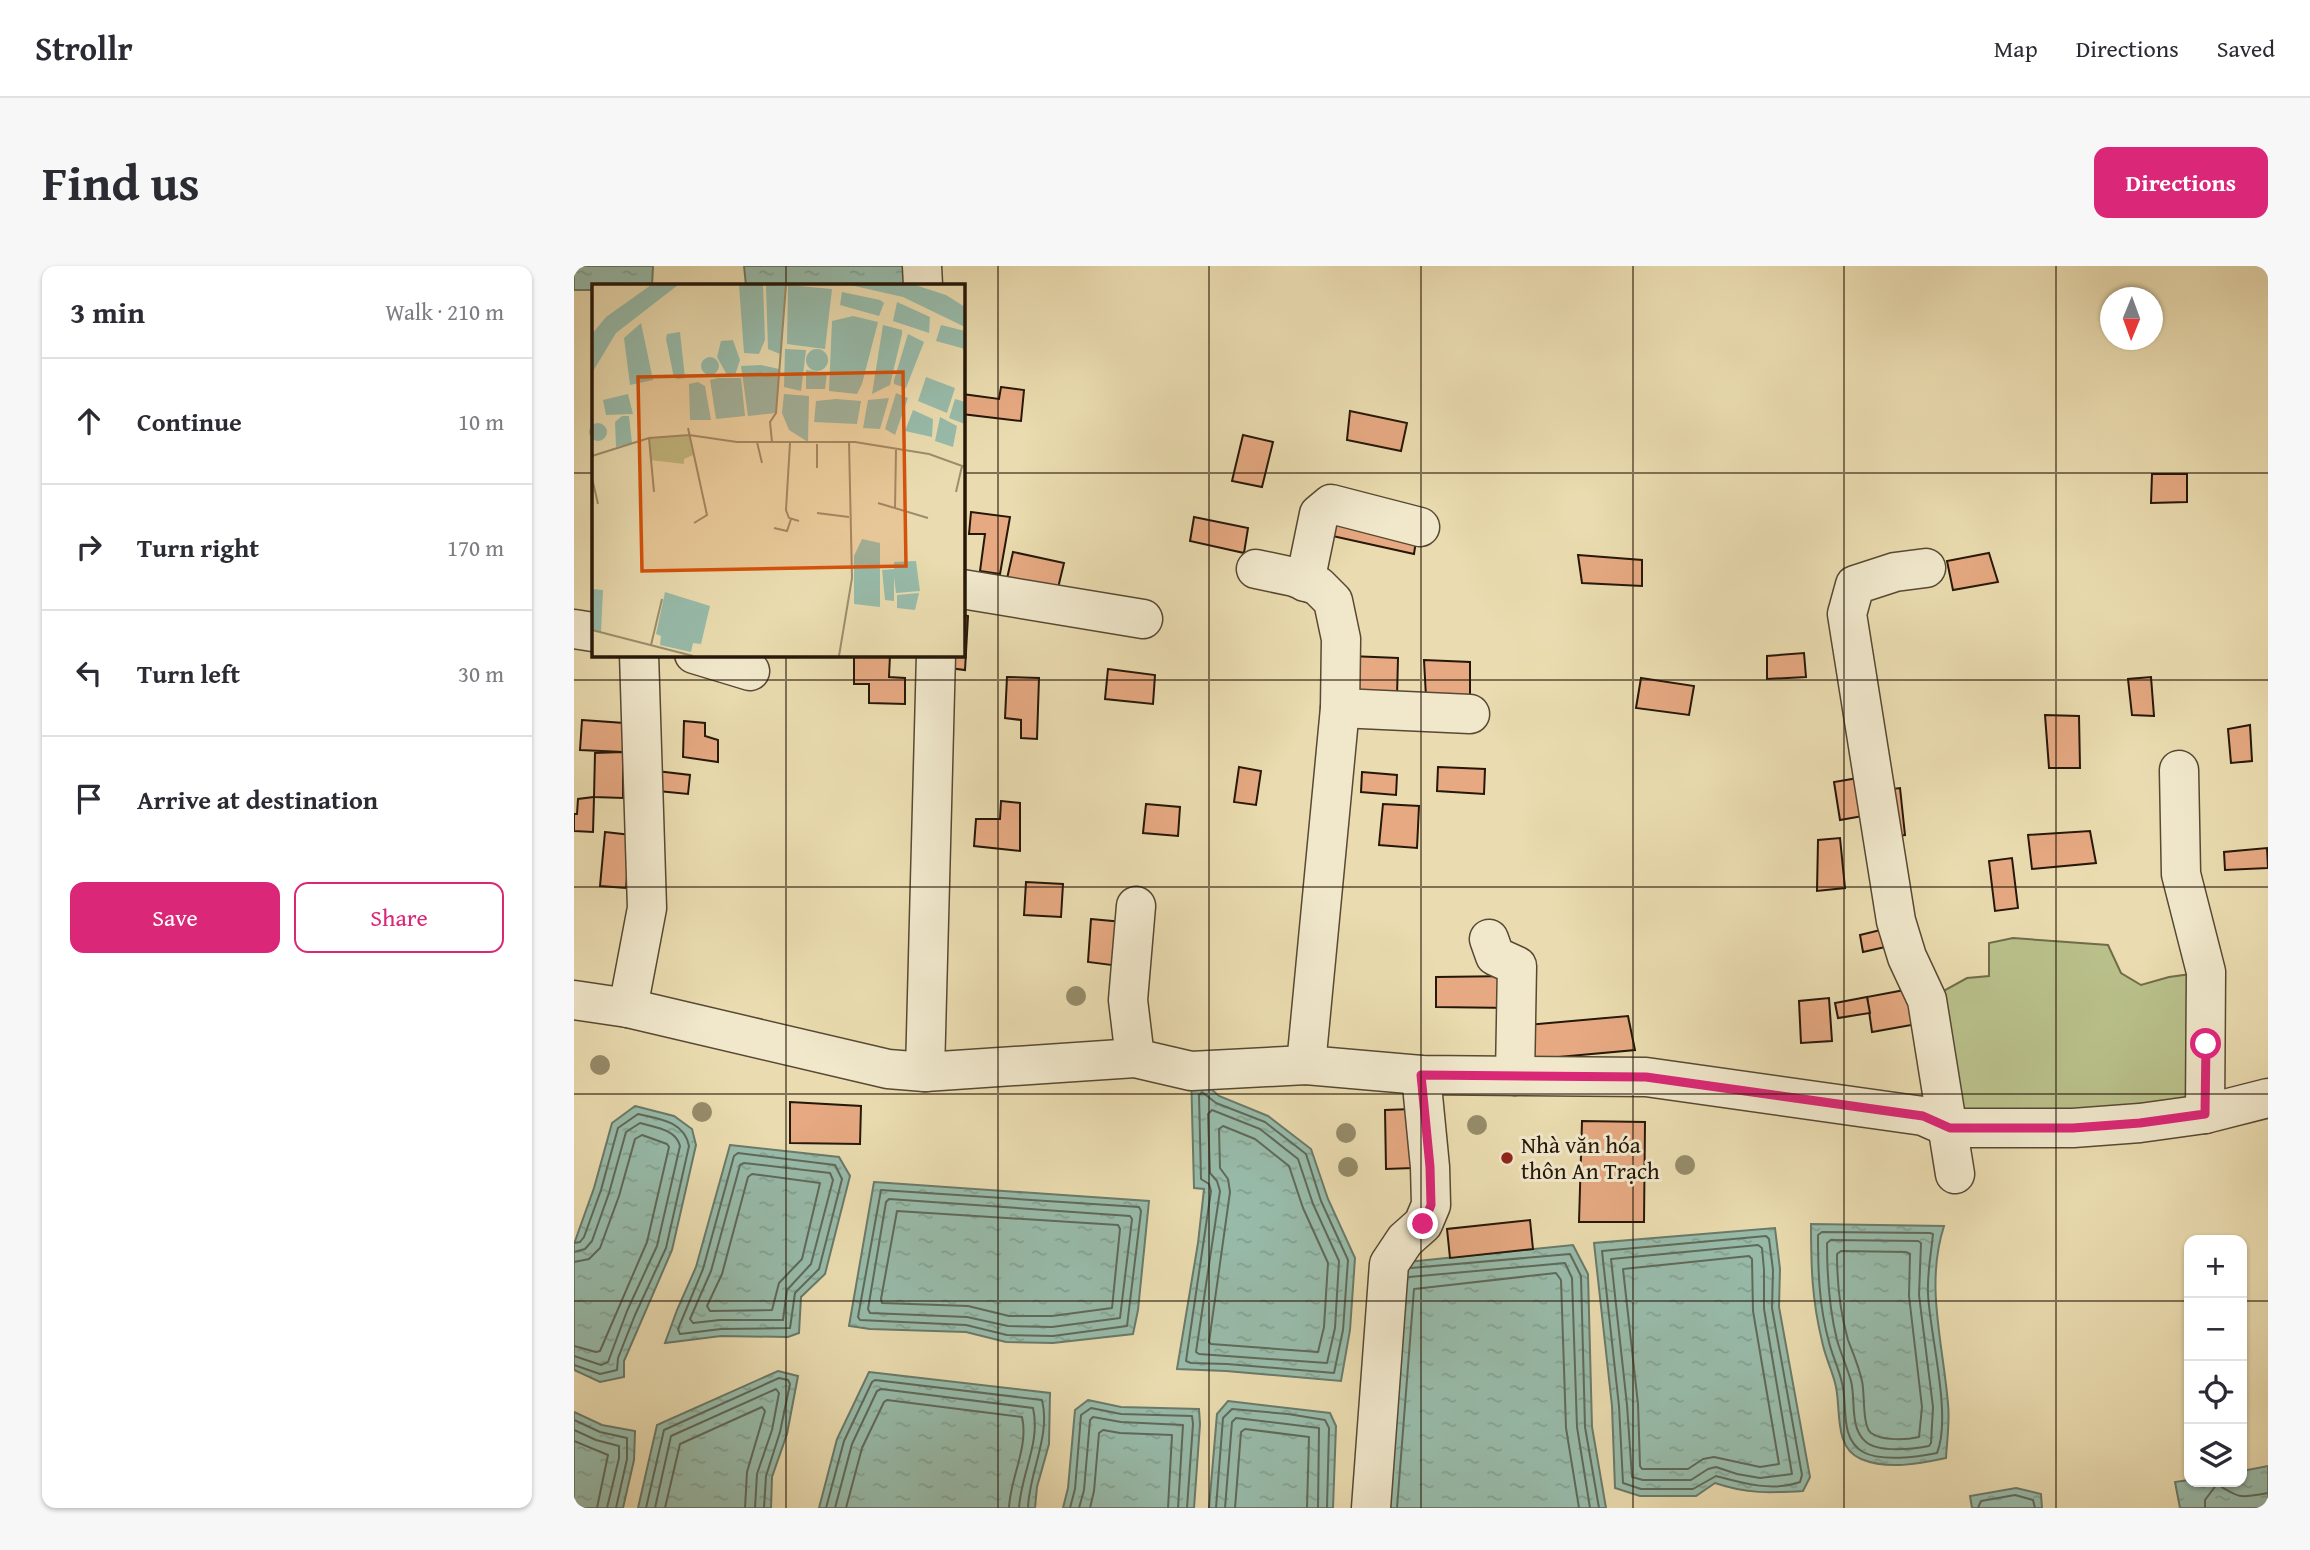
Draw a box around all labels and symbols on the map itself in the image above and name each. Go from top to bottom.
inset map [592,284,964,656]
north arrow [2100,287,2163,350]
route start [2190,1028,2221,1059]
place label: Nhà văn hóa thôn An Trạch [1521,1128,1660,1187]
marker: Nhà văn hóa thôn An Trạch [1499,1150,1515,1166]
route end [1407,1208,1438,1239]

